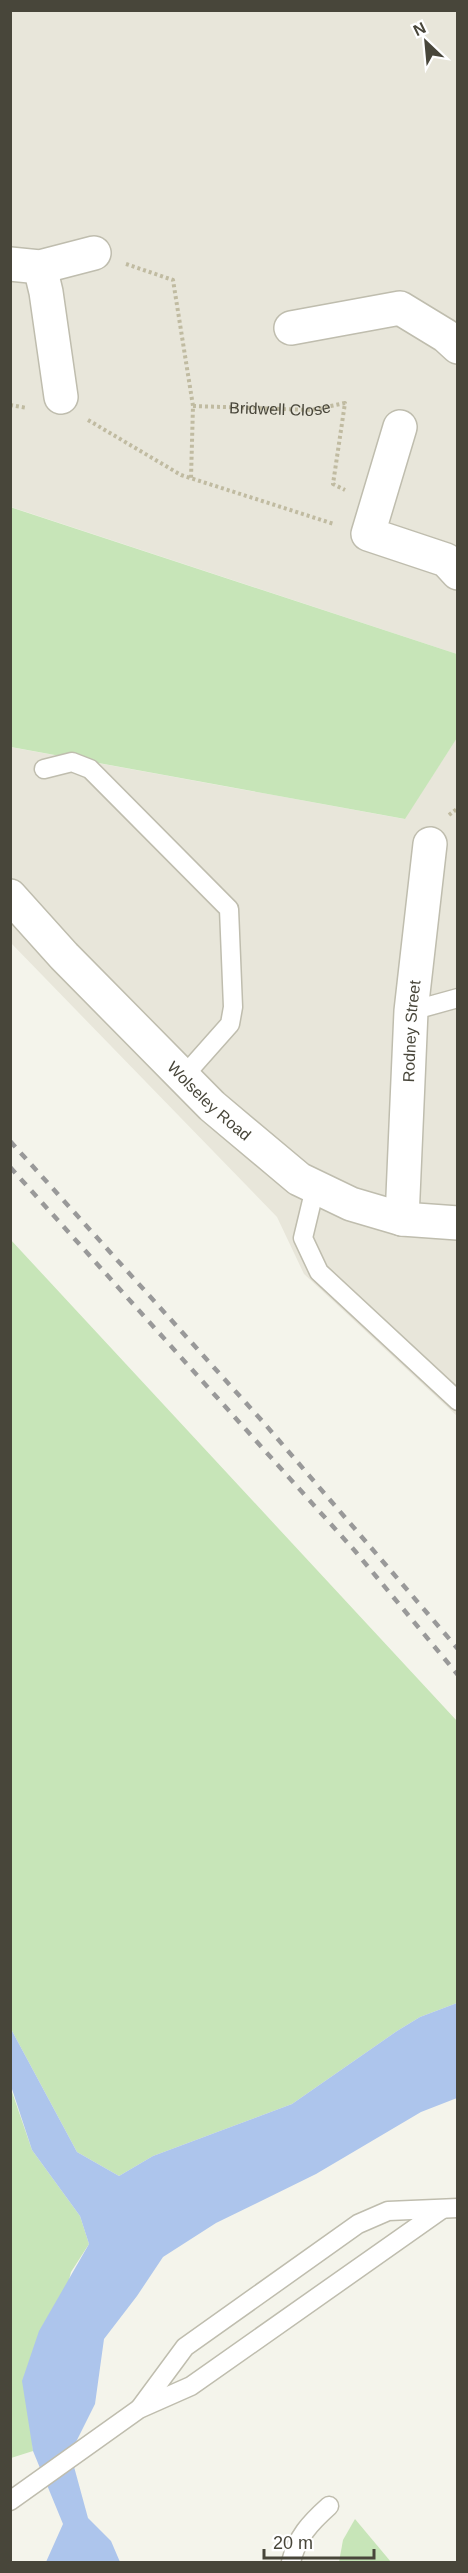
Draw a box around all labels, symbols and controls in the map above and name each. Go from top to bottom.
north arrow [396,12,456,72]
text: N [411,19,429,39]
street label: Bridwell Close [229,398,332,419]
street label: Rodney Street [400,979,424,1083]
street label: Wolseley Road [164,1058,254,1144]
scale bar [264,2522,374,2560]
text: 20 m [273,2533,313,2553]

